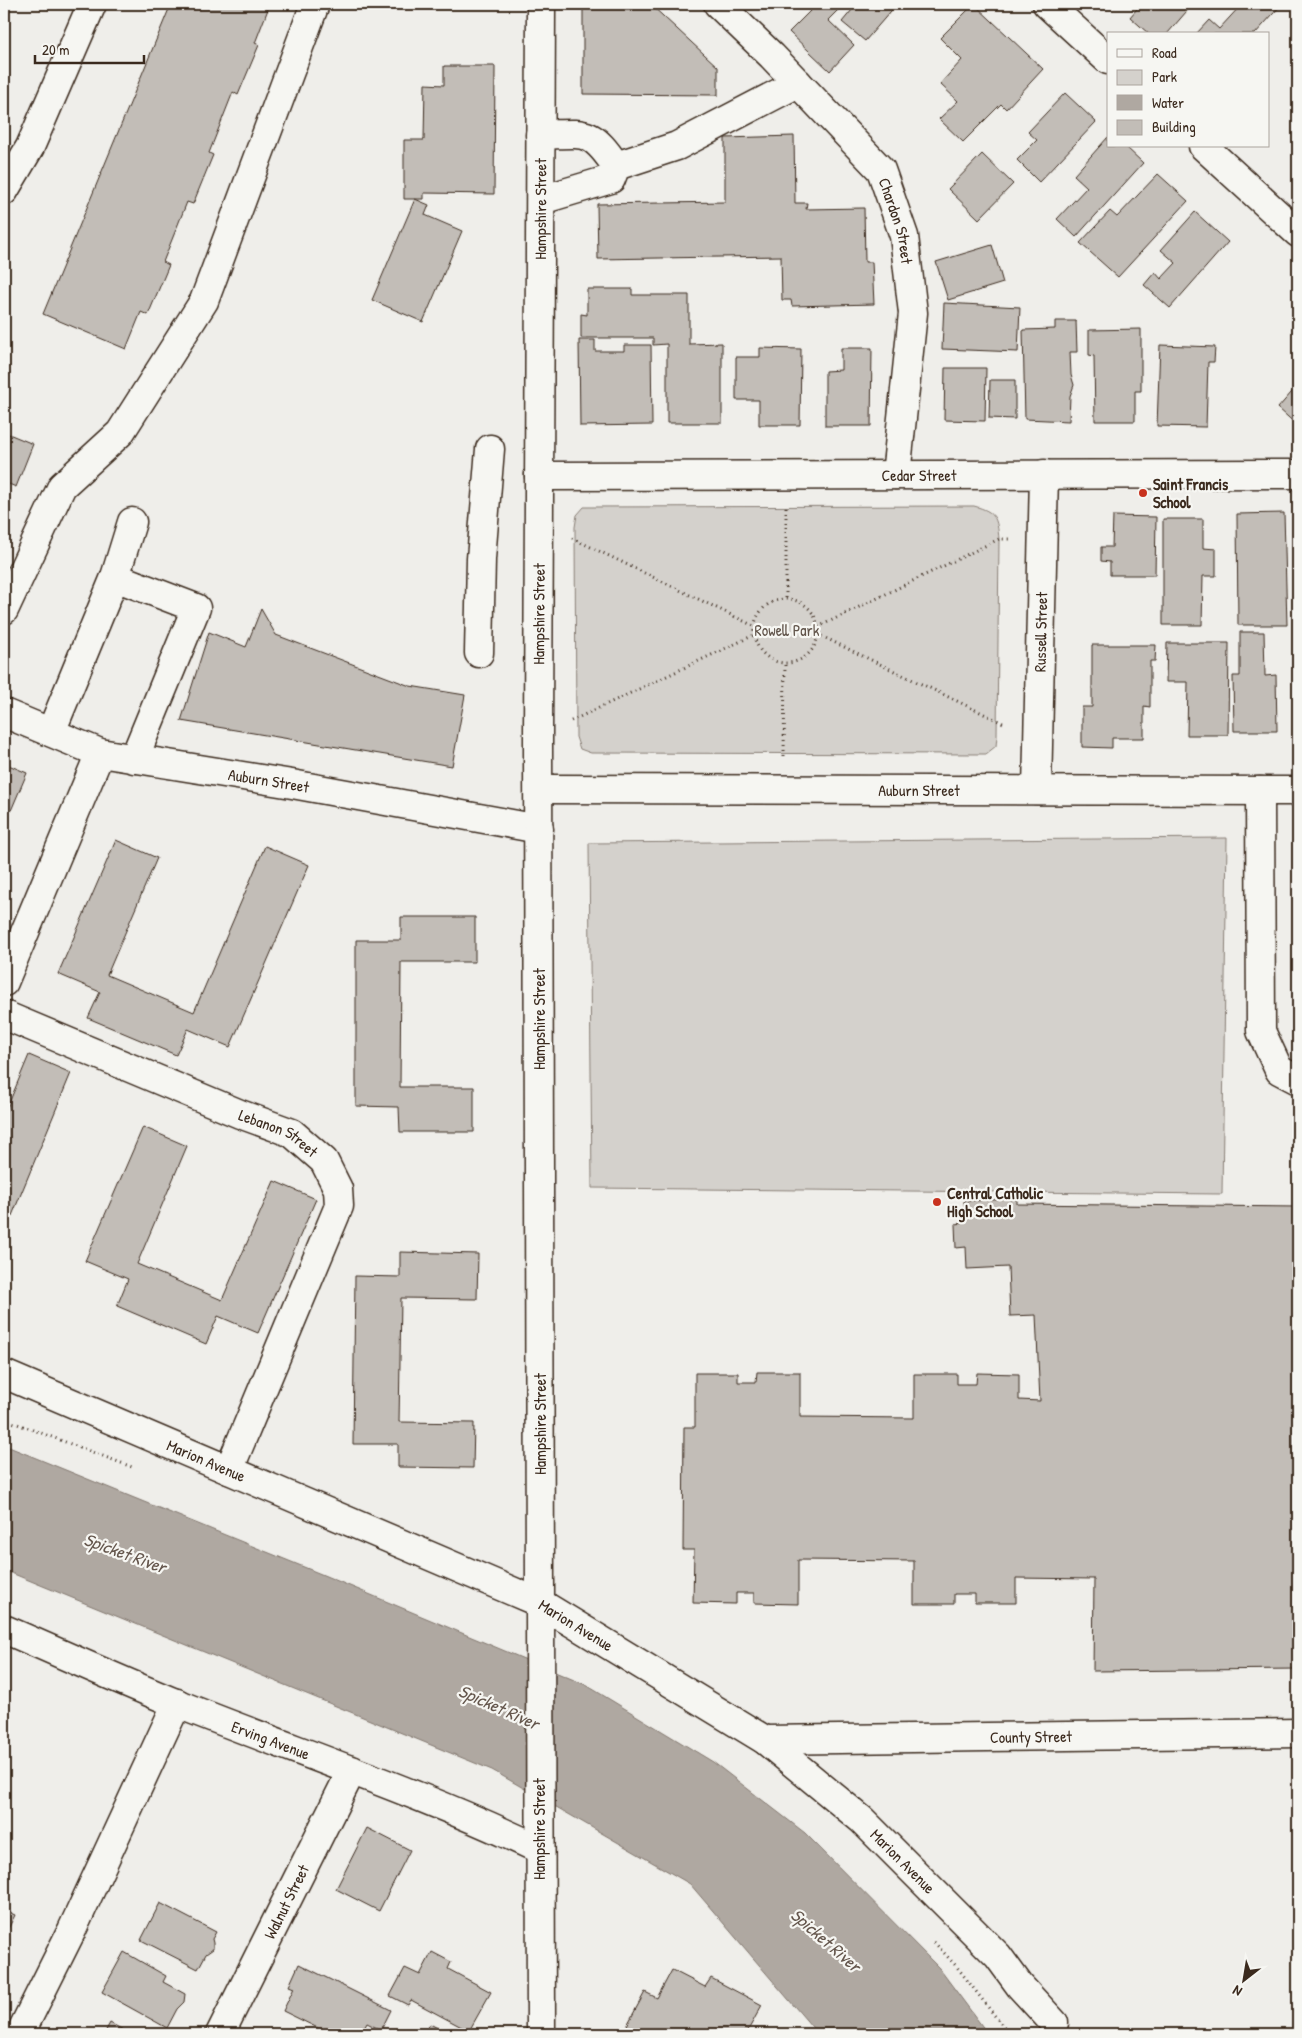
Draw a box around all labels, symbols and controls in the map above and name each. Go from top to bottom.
scale bar [35,32,144,64]
legend [1107,32,1270,148]
text: 20 m [42,39,69,60]
text: Road [1152,42,1177,63]
text: Park [1152,66,1177,87]
text: Water [1152,92,1184,113]
text: Building [1152,116,1196,137]
street label: Hampshire Street [529,158,551,260]
street label: Chardon Street [874,175,918,265]
street label: Cedar Street [882,464,957,486]
place label: Saint Francis School [1153,473,1229,513]
marker: Saint Francis School [1137,487,1149,499]
street label: Hampshire Street [527,563,550,665]
street label: Russell Street [1029,591,1052,672]
park label: Rowell Park [755,619,820,641]
street label: Auburn Street [227,763,311,798]
street label: Auburn Street [878,779,960,801]
street label: Hampshire Street [528,968,550,1070]
street label: Lebanon Street [236,1104,323,1162]
place label: Central Catholic High School [947,1182,1044,1223]
marker: Central Catholic High School [931,1196,943,1208]
street label: Hampshire Street [529,1373,551,1475]
street label: Marion Avenue [164,1434,250,1487]
water label: Spicket River [81,1527,171,1580]
street label: Marion Avenue [535,1594,618,1656]
water label: Spicket River [455,1678,545,1737]
street label: Erving Avenue [229,1715,314,1765]
street label: County Street [990,1725,1073,1748]
street label: Hampshire Street [528,1778,550,1880]
street label: Marion Avenue [866,1824,941,1899]
street label: Walnut Street [258,1860,314,1943]
water label: Spicket River [786,1903,868,1979]
north arrow [1220,1956,1270,2006]
text: N [1228,1981,1245,2002]

